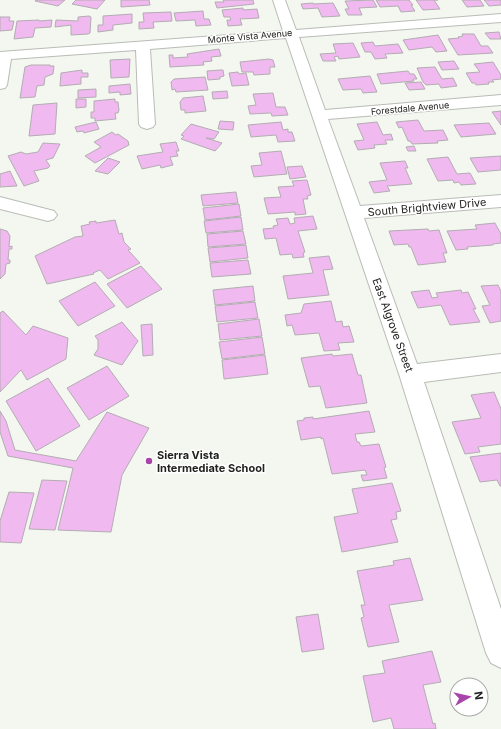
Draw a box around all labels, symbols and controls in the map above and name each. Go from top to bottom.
street label: Monte Vista Avenue [207,27,293,45]
street label: Forestdale Avenue [370,99,450,117]
street label: South Brightview Drive [367,195,487,219]
street label: East Algrove Street [369,276,417,374]
place label: Sierra Vista Intermediate School [157,448,265,475]
marker: Sierra Vista Intermediate School [144,456,154,466]
north arrow [449,677,489,717]
text: N [471,690,486,701]

